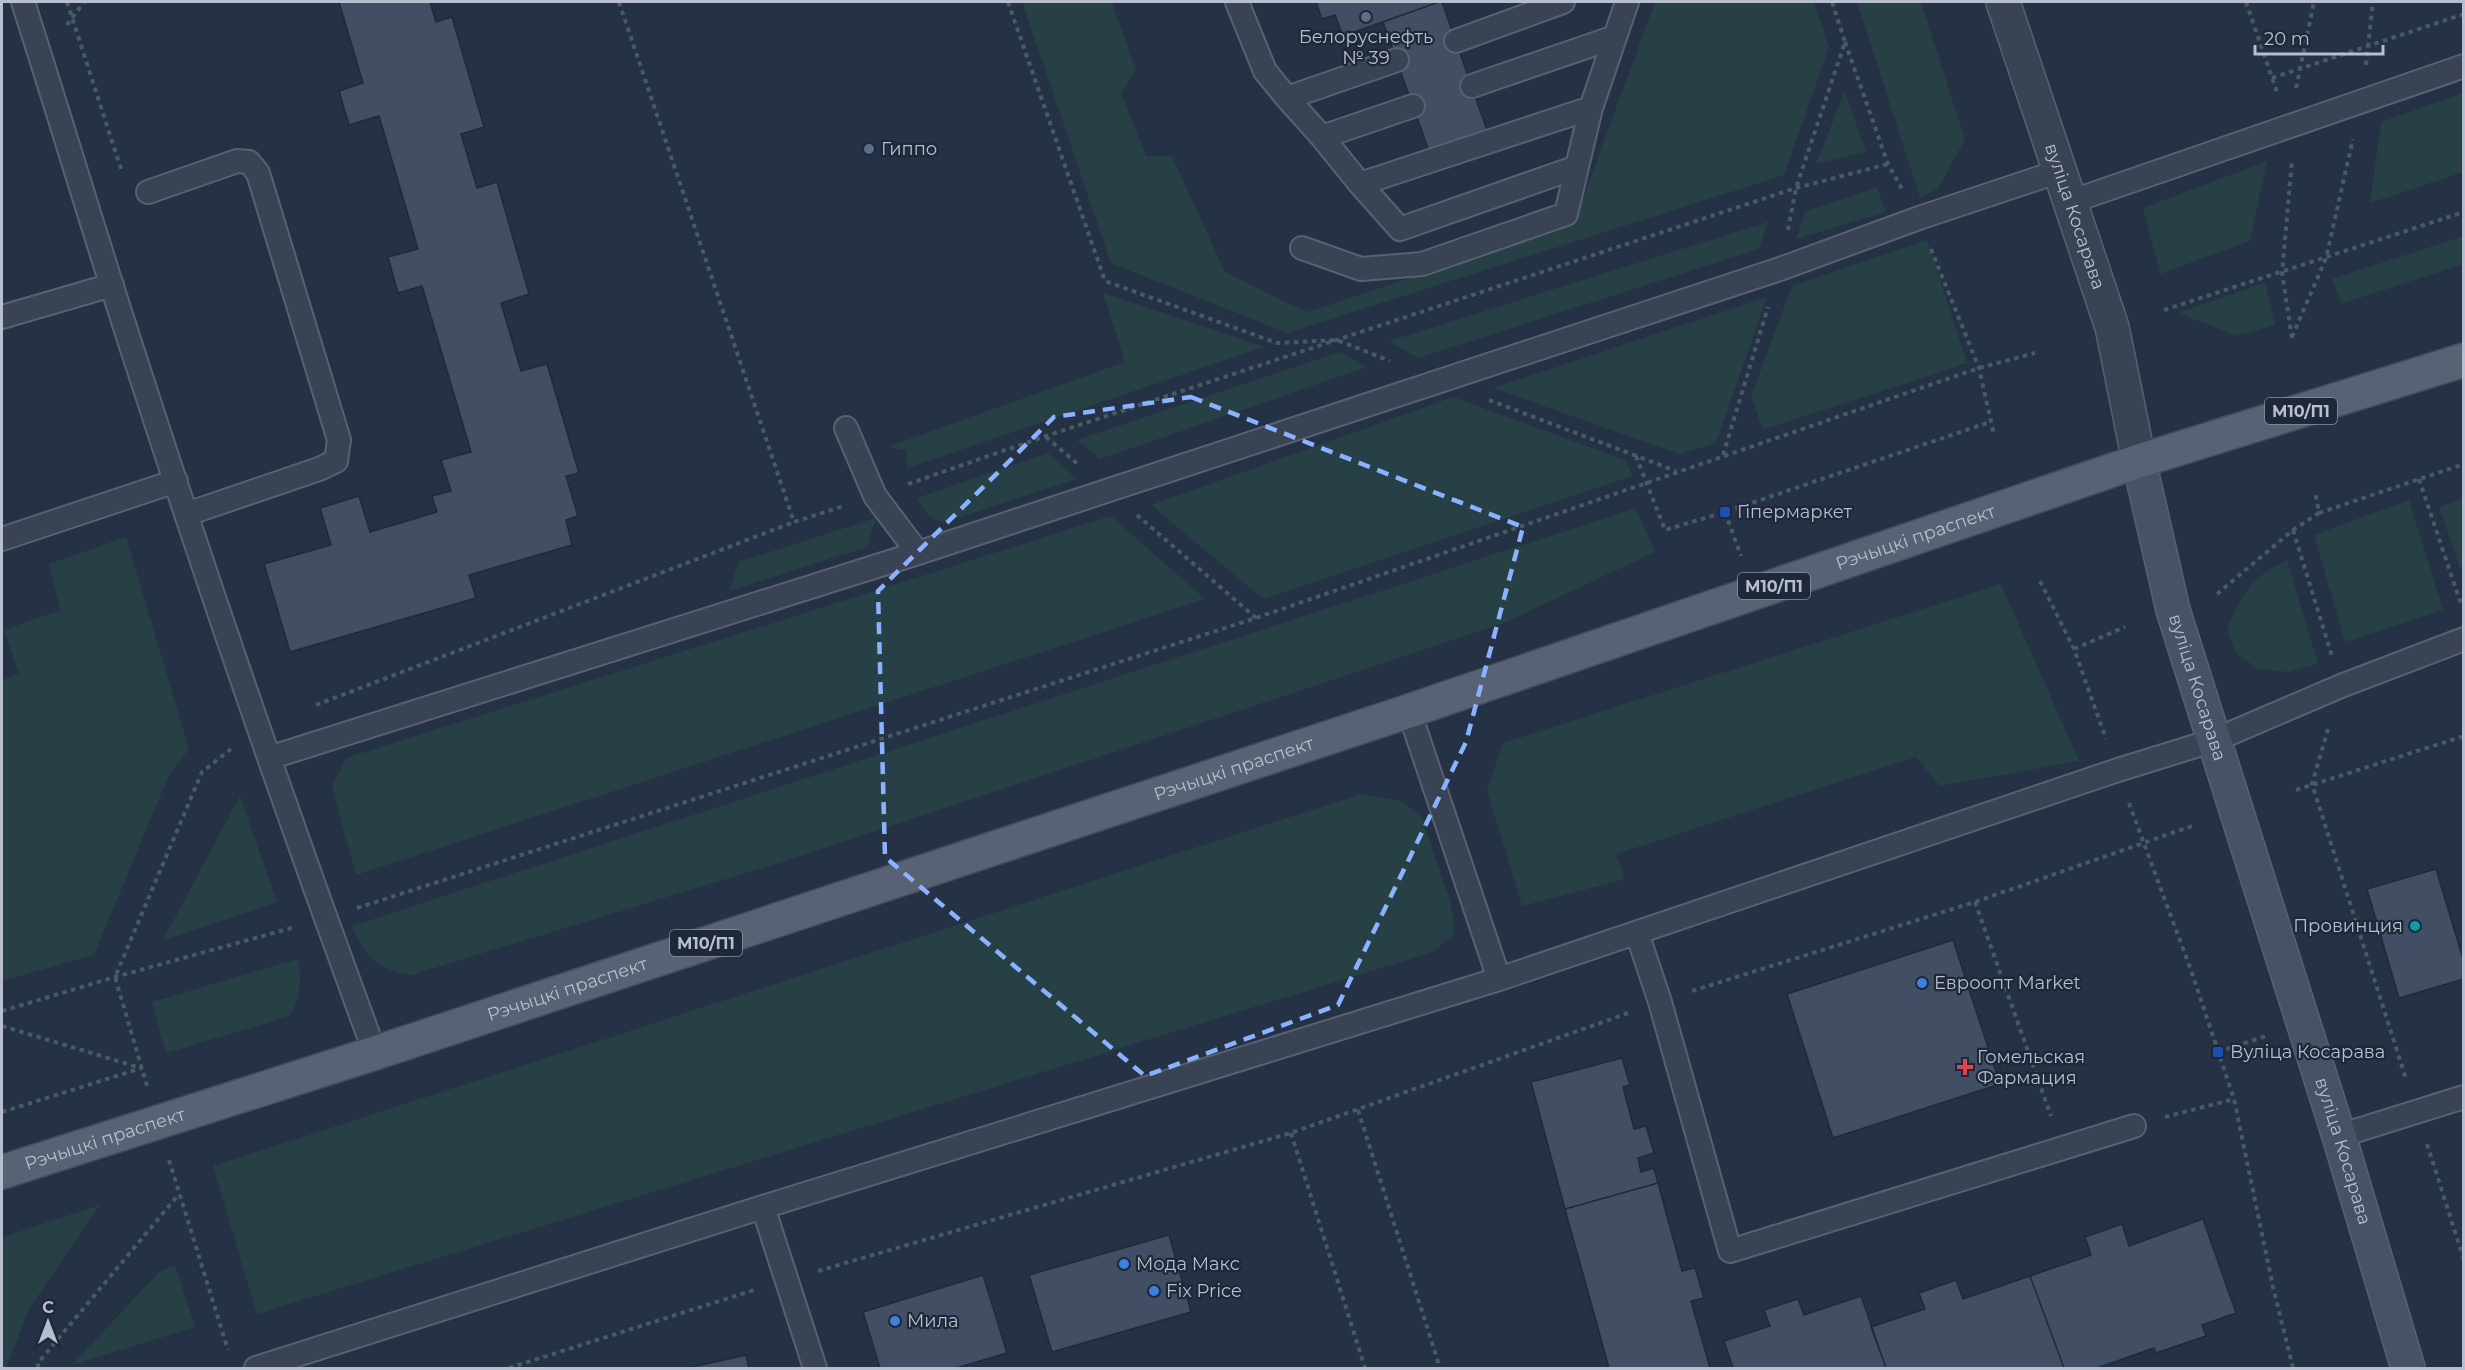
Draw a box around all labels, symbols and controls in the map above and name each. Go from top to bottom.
marker: Белоруснефть № 39 [1359,10,1373,24]
scale bar [2255,18,2382,56]
place label: Белоруснефть № 39 [1299,26,1433,69]
text: 20 m [2264,28,2310,50]
place label: Гиппо [881,138,937,160]
street label: вуліца Косарава [2040,140,2110,292]
marker: Гиппо [862,142,876,156]
road number: М10/П1 [2265,398,2337,424]
street label: Рэчыцкі праспект [1833,500,1999,575]
place label: Гіпермаркет [1737,501,1853,523]
marker: Гіпермаркет [1718,505,1732,519]
road number: М10/П1 [1738,573,1810,599]
street label: вуліца Косарава [2164,611,2231,764]
street label: Рэчыцкі праспект [1151,732,1317,806]
place label: Провинция [2293,915,2403,937]
marker: Провинция [2408,919,2422,933]
road number: М10/П1 [670,930,742,956]
street label: Рэчыцкі праспект [484,953,651,1026]
place label: Евроопт Market [1934,972,2081,994]
marker: Евроопт Market [1915,976,1929,990]
place label: Вуліца Косарава [2230,1041,2385,1063]
marker: Вуліца Косарава [2211,1045,2225,1059]
place label: Гомельская Фармация [1977,1046,2085,1089]
marker: Гомельская Фармация [1958,1060,1972,1074]
street label: вуліца Косарава [2310,1075,2376,1227]
street label: Рэчыцкі праспект [22,1103,188,1175]
place label: Мода Макс [1136,1253,1240,1275]
marker: Мода Макс [1117,1257,1131,1271]
place label: Fix Price [1166,1280,1242,1302]
marker: Fix Price [1147,1284,1161,1298]
north arrow [18,1292,78,1352]
text: С [42,1298,54,1317]
place label: Мила [907,1310,959,1332]
marker: Мила [888,1314,902,1328]

